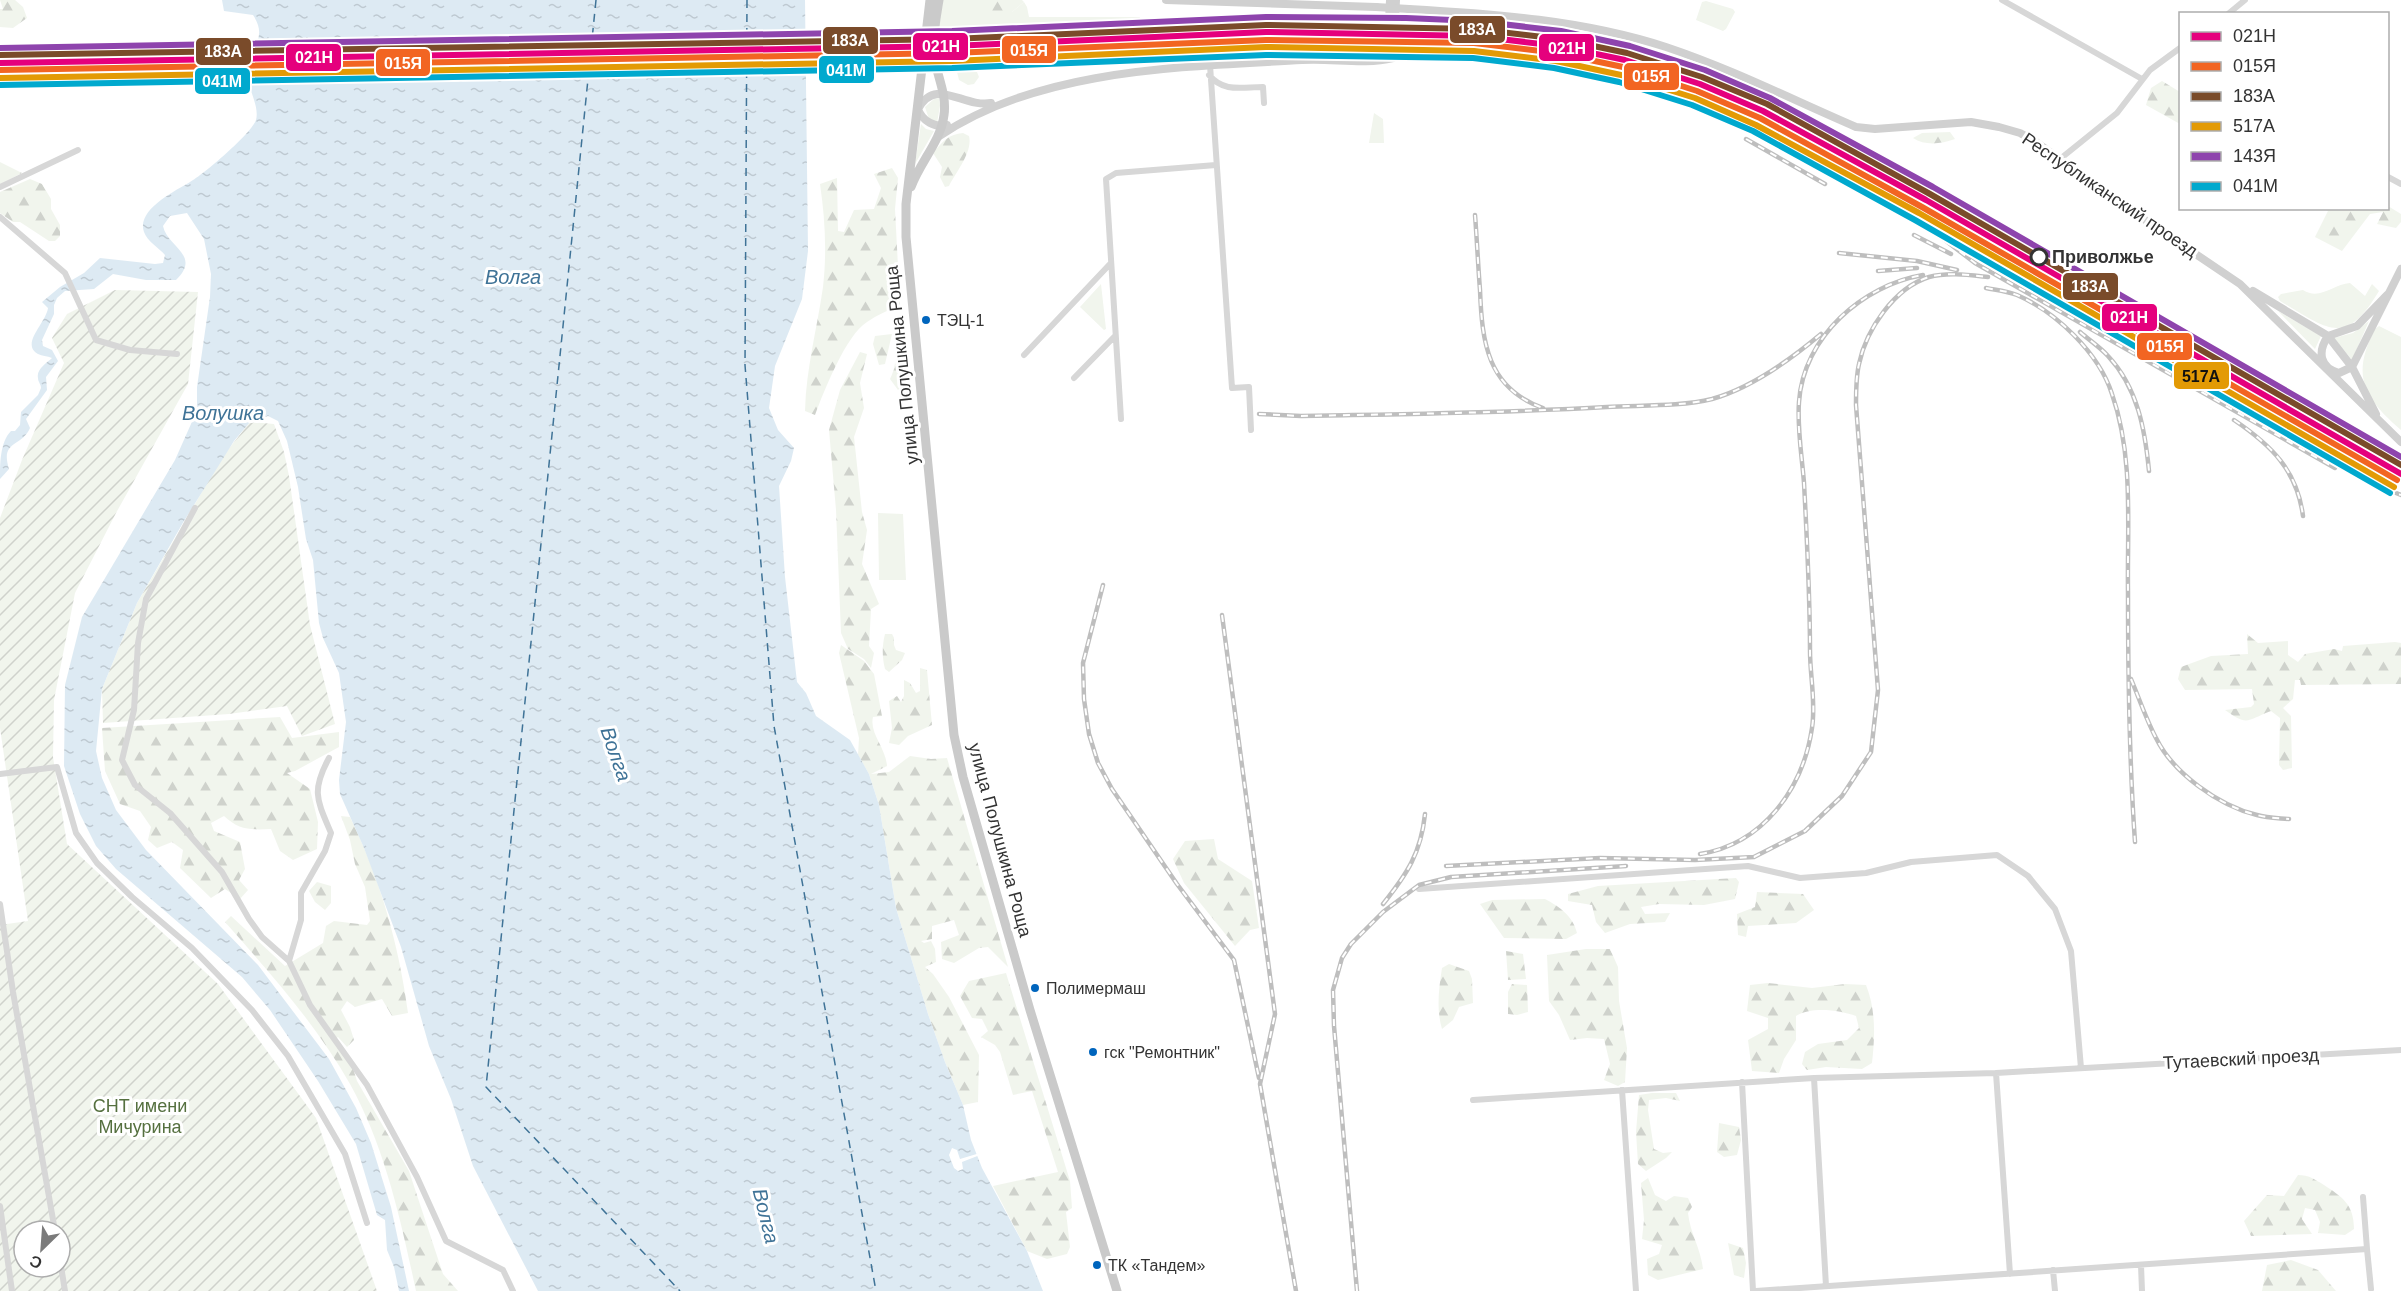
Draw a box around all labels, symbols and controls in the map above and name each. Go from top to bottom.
legend [2179,12,2389,210]
line badge: 183А [1449,15,1506,44]
text: 183А [1458,21,1497,38]
line badge: 183А [822,26,879,55]
text: 021Н [2233,26,2276,46]
text: 183А [831,32,870,49]
line badge: 021Н [912,32,969,61]
line badge: 021Н [1538,33,1595,62]
line badge: 015Я [1001,35,1057,64]
line badge: 183А [195,37,252,66]
text: 021Н [922,38,960,55]
text: 021Н [1548,40,1586,57]
text: 015Я [1010,42,1048,59]
text: 183А [204,43,243,60]
line badge: 021Н [285,43,342,72]
line badge: 015Я [375,48,431,77]
text: 021Н [295,49,333,66]
text: 015Я [384,55,422,72]
line badge: 041М [818,55,875,84]
text: 015Я [2233,56,2276,76]
text: 041М [826,62,866,79]
line badge: 015Я [1623,62,1680,91]
line badge: 041М [194,67,251,95]
text: 015Я [1632,68,1670,85]
text: 041М [202,73,242,90]
text: 183А [2233,86,2275,106]
text: 517А [2233,116,2275,136]
street label: Республиканский проезд [2019,129,2202,261]
text: 143Я [2233,146,2276,166]
text: 041М [2233,176,2278,196]
place label: Приволжье [2052,247,2154,267]
marker: Приволжье [2030,248,2048,266]
street label: улица Полушкина Роща [882,264,922,465]
water label: Волга [485,266,541,288]
line badge: 183А [2062,272,2119,301]
text: 183А [2071,278,2110,295]
line badge: 021Н [2101,303,2158,332]
text: 021Н [2110,309,2148,326]
place label: ТЭЦ-1 [937,312,984,329]
marker: ТЭЦ-1 [920,314,932,326]
line badge: 015Я [2136,332,2193,361]
text: 015Я [2146,338,2184,355]
line badge: 517А [2173,361,2230,390]
text: 517А [2182,368,2221,385]
water label: Волушка [182,402,264,424]
water label: Волга [596,724,636,784]
street label: улица Полушкина Роща [964,741,1036,940]
place label: Полимермаш [1046,980,1146,997]
marker: Полимермаш [1029,982,1041,994]
place label: гск "Ремонтник" [1104,1044,1220,1061]
street label: Тутаевский проезд [2163,1045,2320,1073]
marker: гск "Ремонтник" [1087,1046,1099,1058]
park label: СНТ имени Мичурина [93,1096,187,1137]
water label: Волга [749,1186,783,1246]
north arrow [12,1219,72,1279]
text: С [27,1252,45,1272]
place label: ТК «Тандем» [1108,1257,1205,1274]
marker: ТК «Тандем» [1091,1259,1103,1271]

